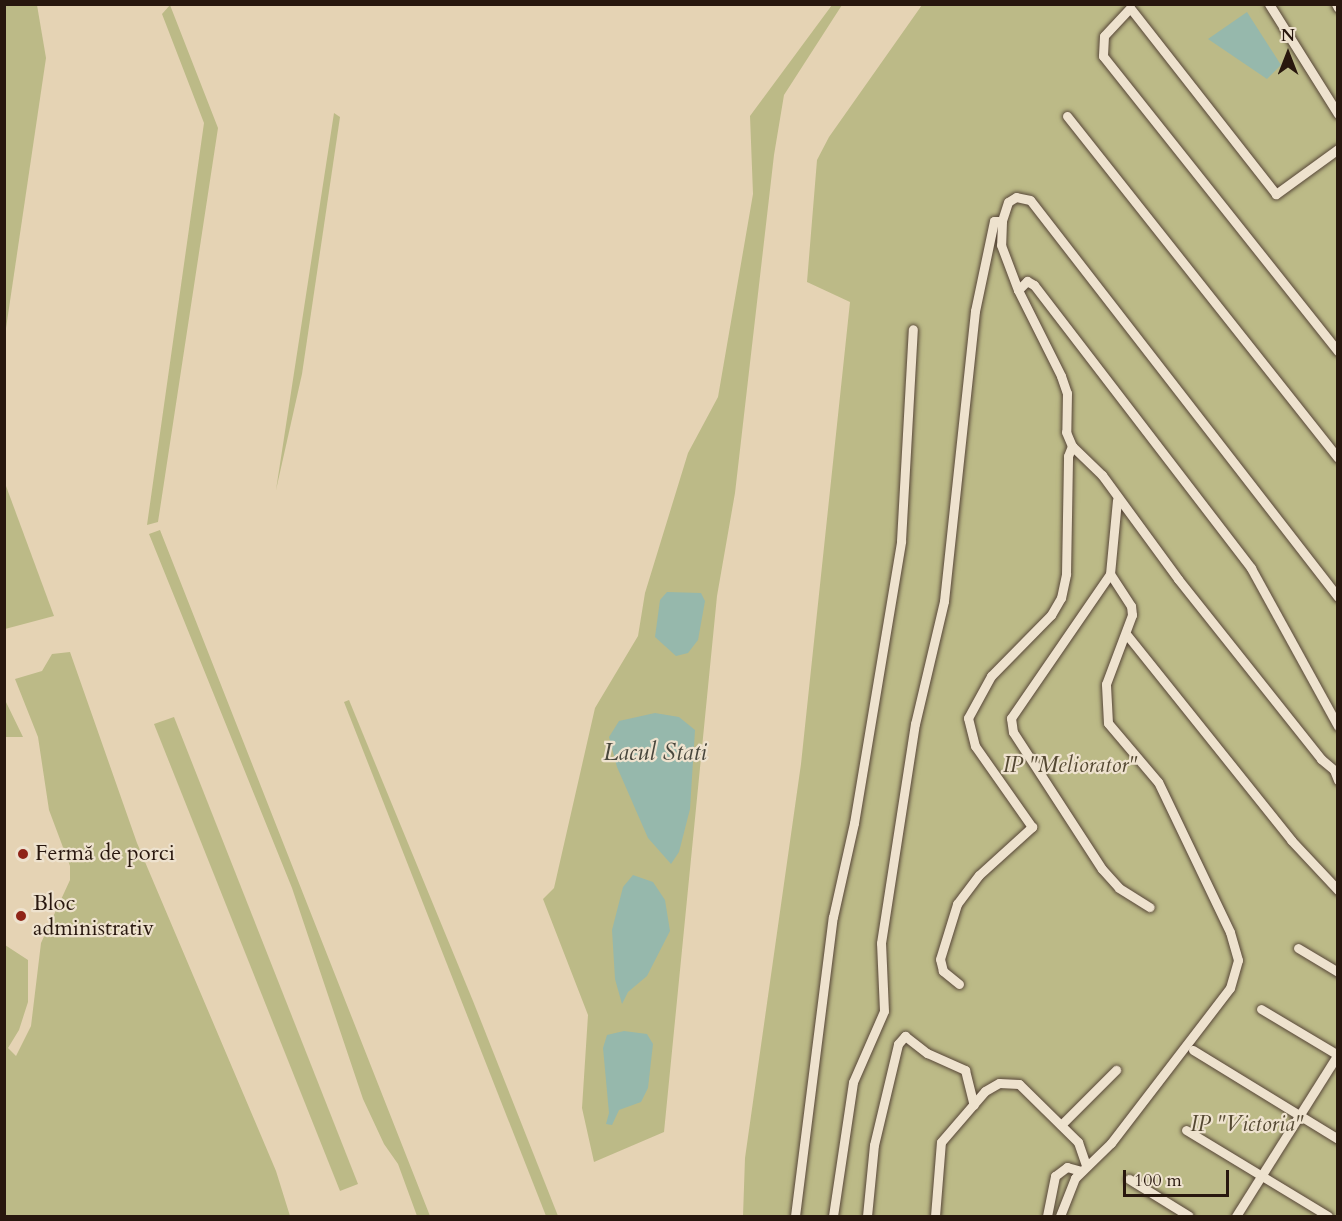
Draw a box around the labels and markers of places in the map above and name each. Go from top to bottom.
place label: Fermă de porci [35,841,175,867]
marker: Fermă de porci [16,847,30,861]
place label: Bloc administrativ [33,890,154,942]
marker: Bloc administrativ [14,909,28,923]

